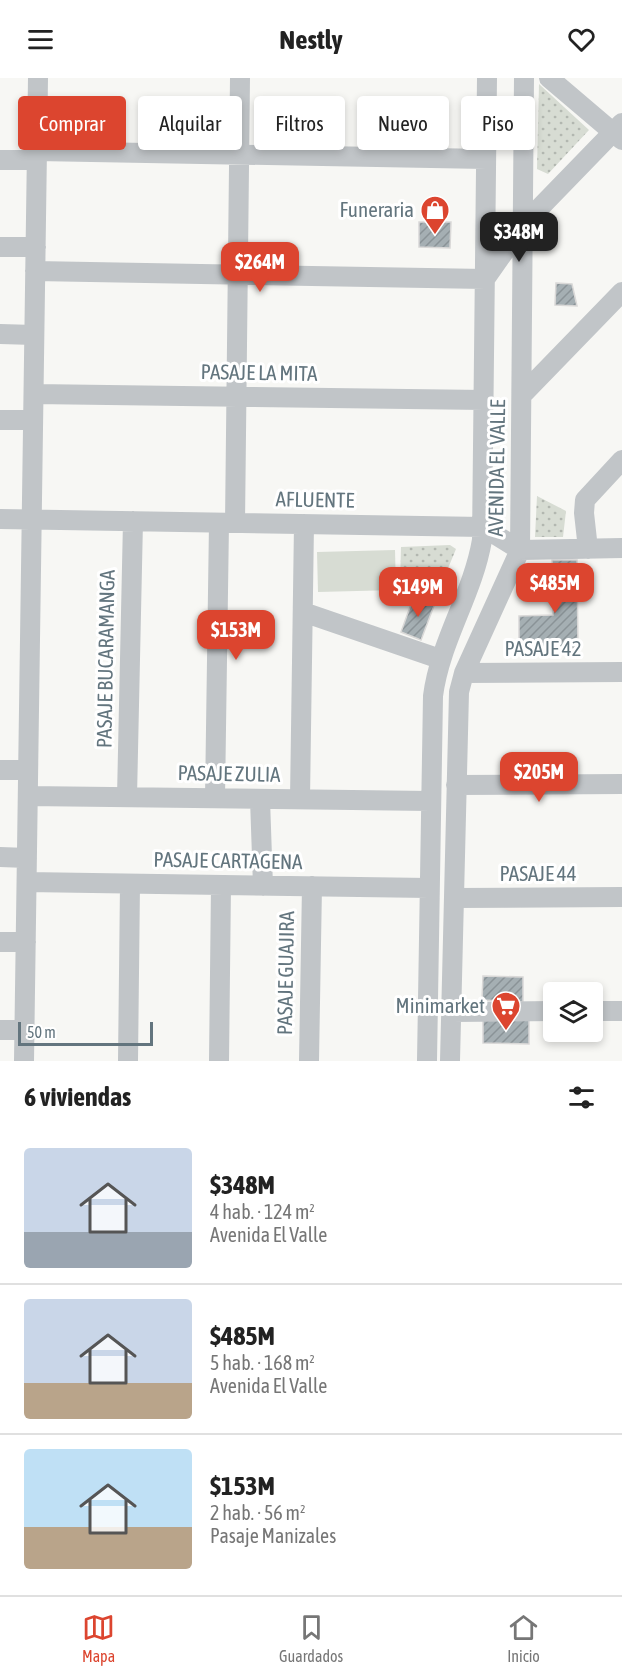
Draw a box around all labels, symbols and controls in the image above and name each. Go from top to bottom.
icon: menu [24,23,57,56]
icon: heart [565,23,598,56]
text: Nestly [279,24,343,55]
chip: Comprar [18,96,126,150]
chip: Alquilar [138,96,242,150]
chip: Filtros [254,96,345,150]
chip: Nuevo [357,96,449,150]
chip: Piso [461,96,535,150]
shop icon: Funeraria [419,194,451,236]
place label: Funeraria [340,197,414,221]
pin: $348M [477,212,561,263]
text: $348M [494,220,544,243]
pin: $264M [218,242,302,293]
text: $264M [235,250,285,273]
street label: PASAJE LA MITA [200,359,318,385]
street label: AVENIDA EL VALLE [483,399,509,537]
street label: AFLUENTE [275,486,355,512]
pin: $485M [513,563,597,614]
pin: $149M [376,567,460,618]
street label: PASAJE BUCARAMANGA [91,569,119,748]
text: $485M [530,571,580,594]
text: $149M [393,575,443,598]
pin: $153M [194,610,278,661]
text: $153M [211,618,261,641]
street label: PASAJE 42 [504,636,582,660]
pin: $205M [497,752,581,803]
street label: PASAJE ZULIA [177,760,281,786]
text: $205M [514,760,564,783]
street label: PASAJE CARTAGENA [153,847,303,873]
street label: PASAJE 44 [499,861,577,885]
street label: PASAJE GUAJIRA [272,910,298,1035]
map controls [543,982,603,1042]
button: layers [543,982,603,1042]
supermarket icon: Minimarket [490,990,522,1032]
place label: Minimarket [396,993,485,1017]
scale bar [18,1019,153,1046]
text: 50 m [27,1023,56,1041]
icon: filters [565,1081,598,1114]
text: 6 viviendas [24,1082,131,1112]
text: $348M [210,1170,275,1200]
icon: home [72,1172,144,1244]
text: 4 hab. · 124 m² [210,1200,315,1223]
text: Avenida El Valle [210,1223,327,1246]
text: $485M [210,1321,275,1351]
icon: home [72,1323,144,1395]
text: 5 hab. · 168 m² [210,1351,315,1374]
text: Avenida El Valle [210,1374,327,1397]
text: $153M [210,1471,275,1501]
icon: home [72,1473,144,1545]
text: 2 hab. · 56 m² [210,1501,305,1524]
text: Pasaje Manizales [210,1524,336,1547]
tab: Mapa [82,1611,115,1665]
tab: Guardados [279,1611,343,1665]
tab: Inicio [507,1611,540,1665]

